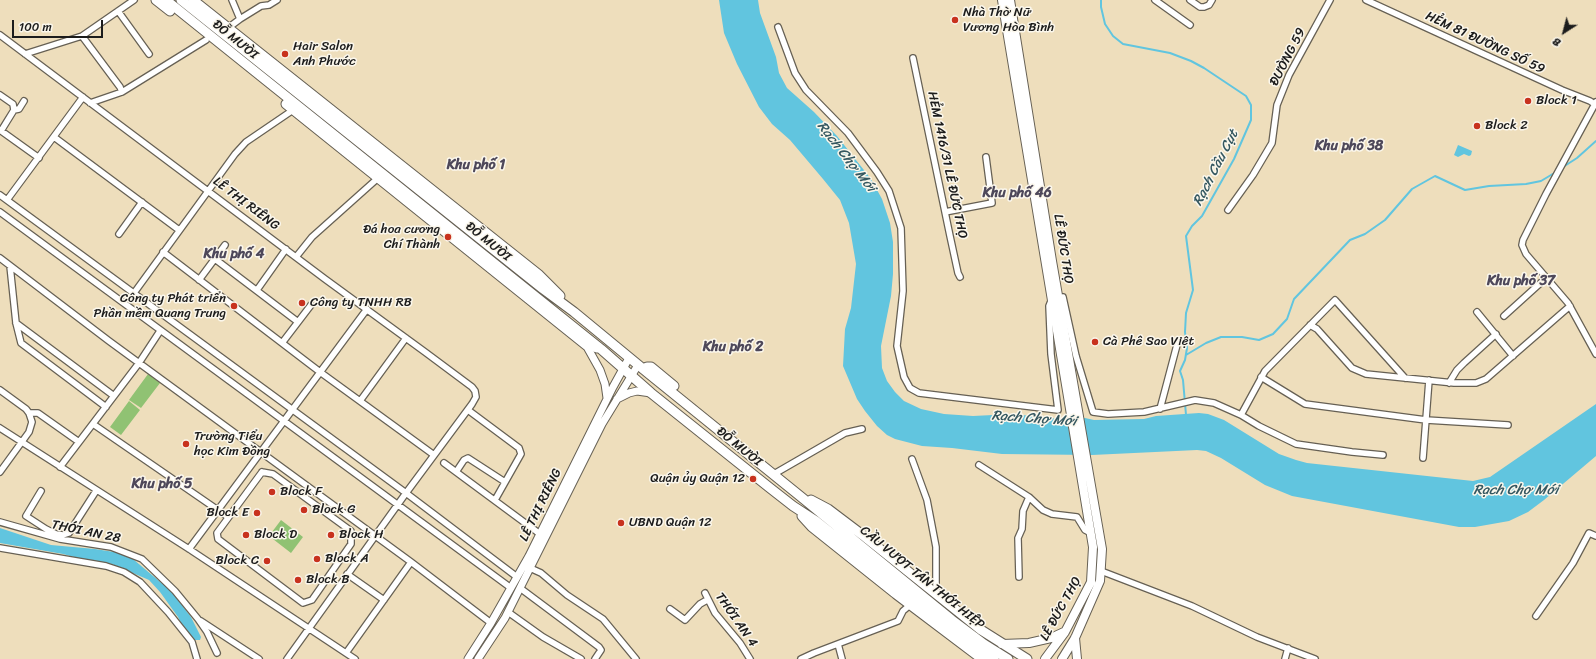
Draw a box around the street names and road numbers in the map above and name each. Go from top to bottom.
street label: HẺM 81 ĐƯỜNG SỐ 59 [1423,8,1547,78]
street label: ĐỖ MƯỜI [209,17,261,63]
street label: ĐƯỜNG 59 [1267,25,1309,89]
street label: HẺM 1416/31 LÊ ĐỨC THỌ [924,90,970,240]
street label: LÊ THỊ RIÊNG [210,174,282,234]
street label: LÊ ĐỨC THỌ [1050,213,1076,285]
street label: ĐỖ MƯỜI [462,219,514,265]
street label: ĐỖ MƯỜI [713,424,765,470]
street label: LÊ THỊ RIÊNG [517,466,565,544]
street label: THỚI AN 28 [50,517,122,547]
street label: CẦU VƯỢT TÂN THỚI HIỆP [857,523,987,633]
street label: LÊ ĐỨC THỌ [1037,574,1085,644]
street label: THỚI AN 4 [712,590,760,650]

